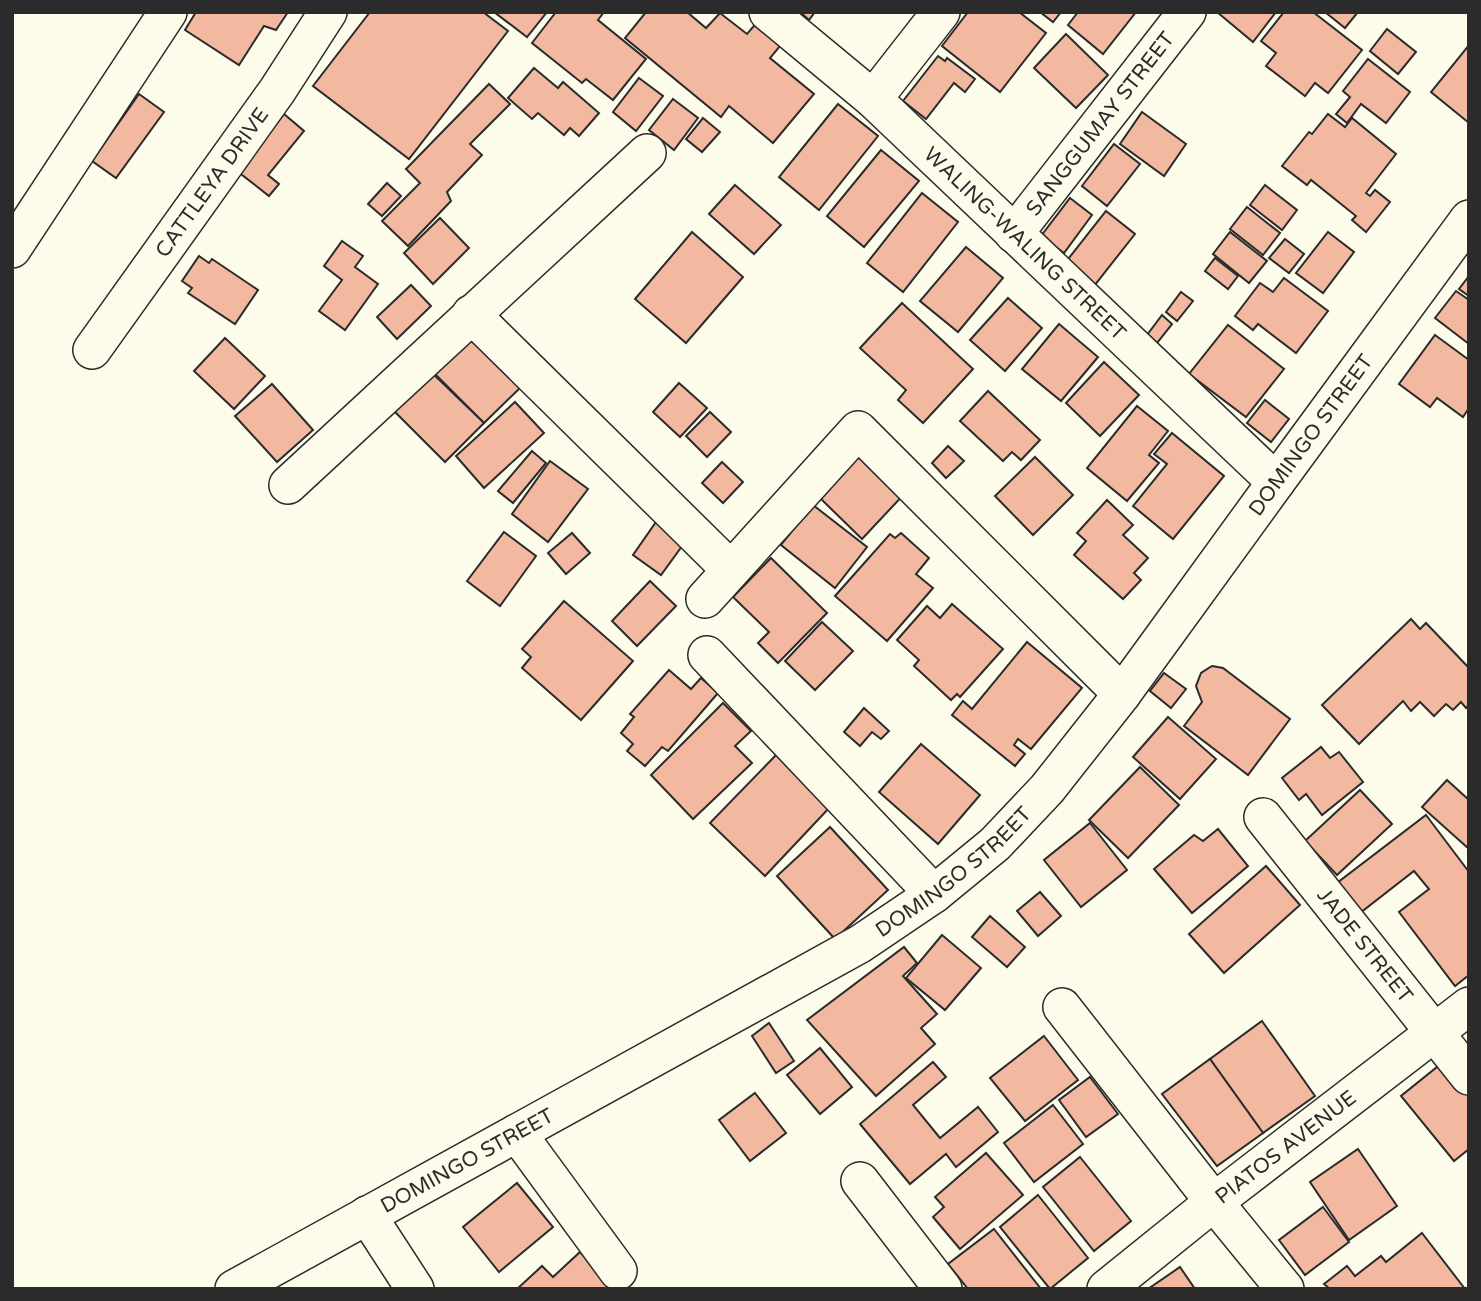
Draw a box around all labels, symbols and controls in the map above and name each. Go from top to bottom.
street label: SANGGUMAY STREET [1021,27,1180,221]
street label: CATTLEYA DRIVE [150,103,274,262]
street label: WALING-WALING STREET [918,142,1131,346]
street label: DOMINGO STREET [1244,350,1378,521]
street label: DOMINGO STREET [871,801,1037,943]
street label: JADE STREET [1311,883,1418,1008]
street label: PIATOS AVENUE [1210,1085,1361,1209]
street label: DOMINGO STREET [376,1103,558,1219]

